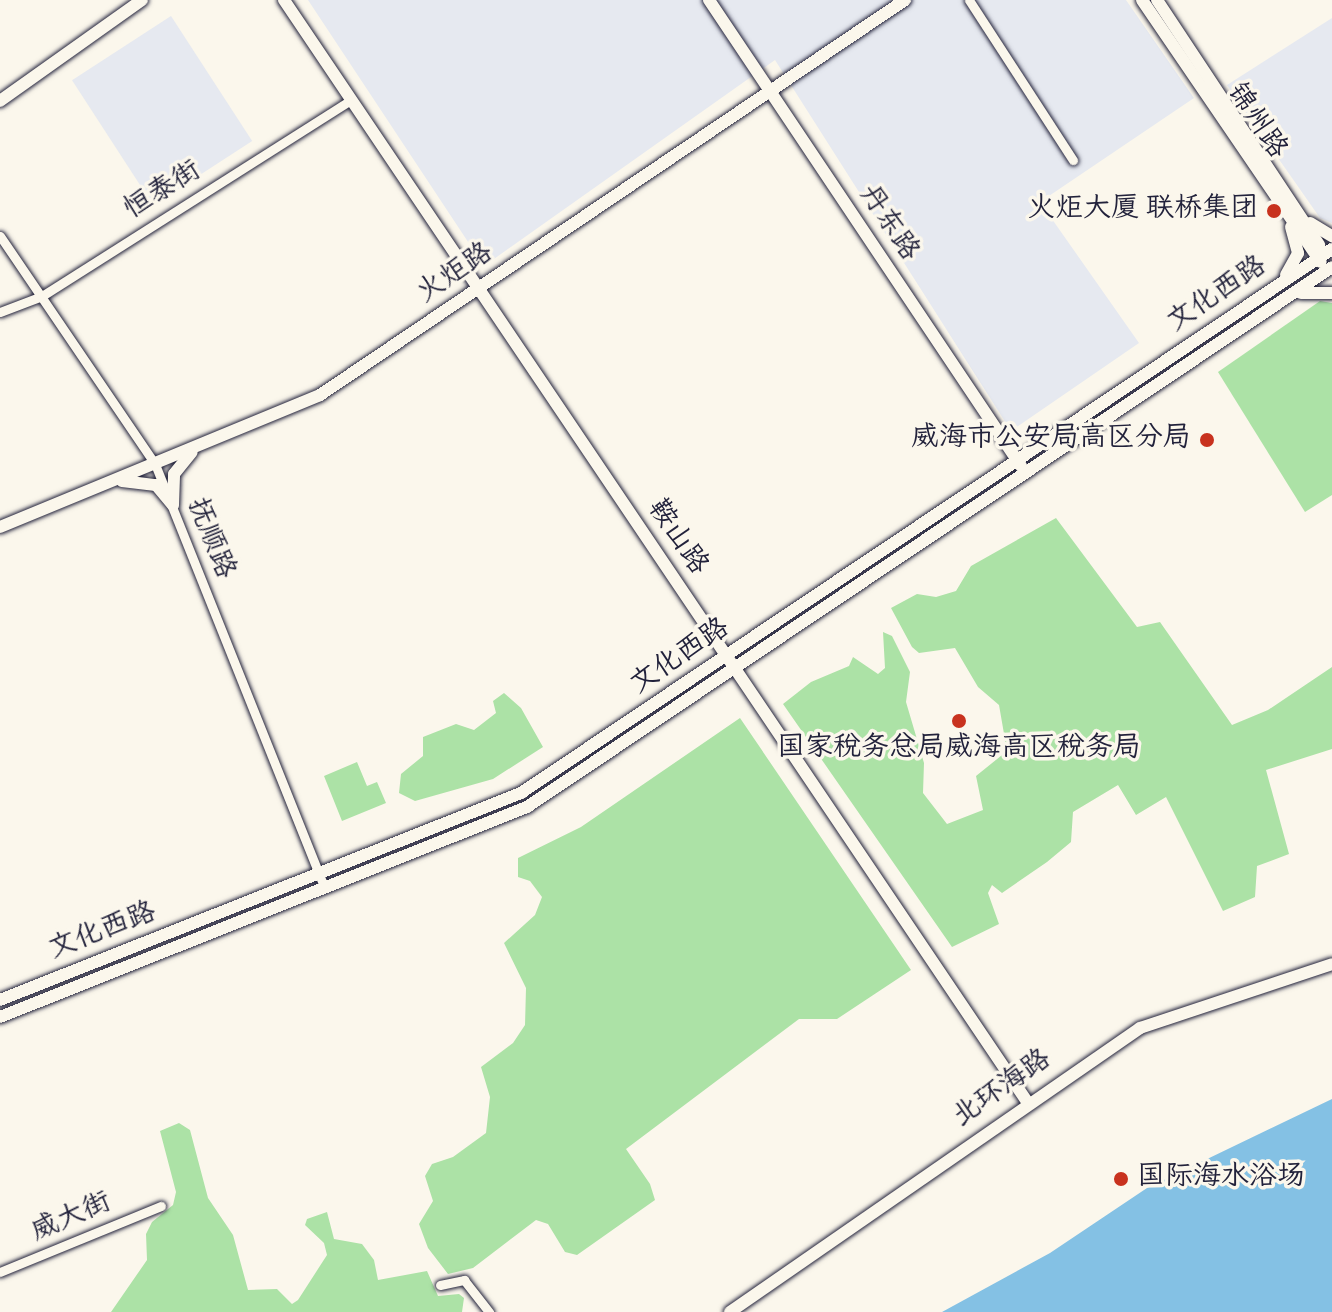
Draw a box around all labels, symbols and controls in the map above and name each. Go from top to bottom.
street label: 锦州路 [1218,78,1292,166]
street label: 恒泰街 [119,155,209,229]
street label: 丹东路 [850,180,924,268]
place label: 火炬大厦 联桥集团 [1027,194,1258,228]
marker: 火炬大厦 联桥集团 [1265,202,1283,220]
street label: 火炬路 [412,238,500,312]
street label: 文化西路 [1162,251,1274,341]
place label: 威海市公安局高区分局 [911,423,1191,457]
marker: 威海市公安局高区分局 [1198,431,1216,449]
street label: 抚顺路 [178,494,240,584]
street label: 鞍山路 [639,494,713,582]
street label: 文化西路 [625,613,737,703]
marker: 国家税务总局威海高区税务局 [950,712,968,730]
place label: 国家税务总局威海高区税务局 [777,733,1141,767]
street label: 文化西路 [45,897,161,969]
street label: 北环海路 [947,1044,1059,1136]
place label: 国际海水浴场 [1137,1162,1305,1196]
marker: 国际海水浴场 [1112,1170,1130,1188]
street label: 威大街 [27,1187,117,1251]

